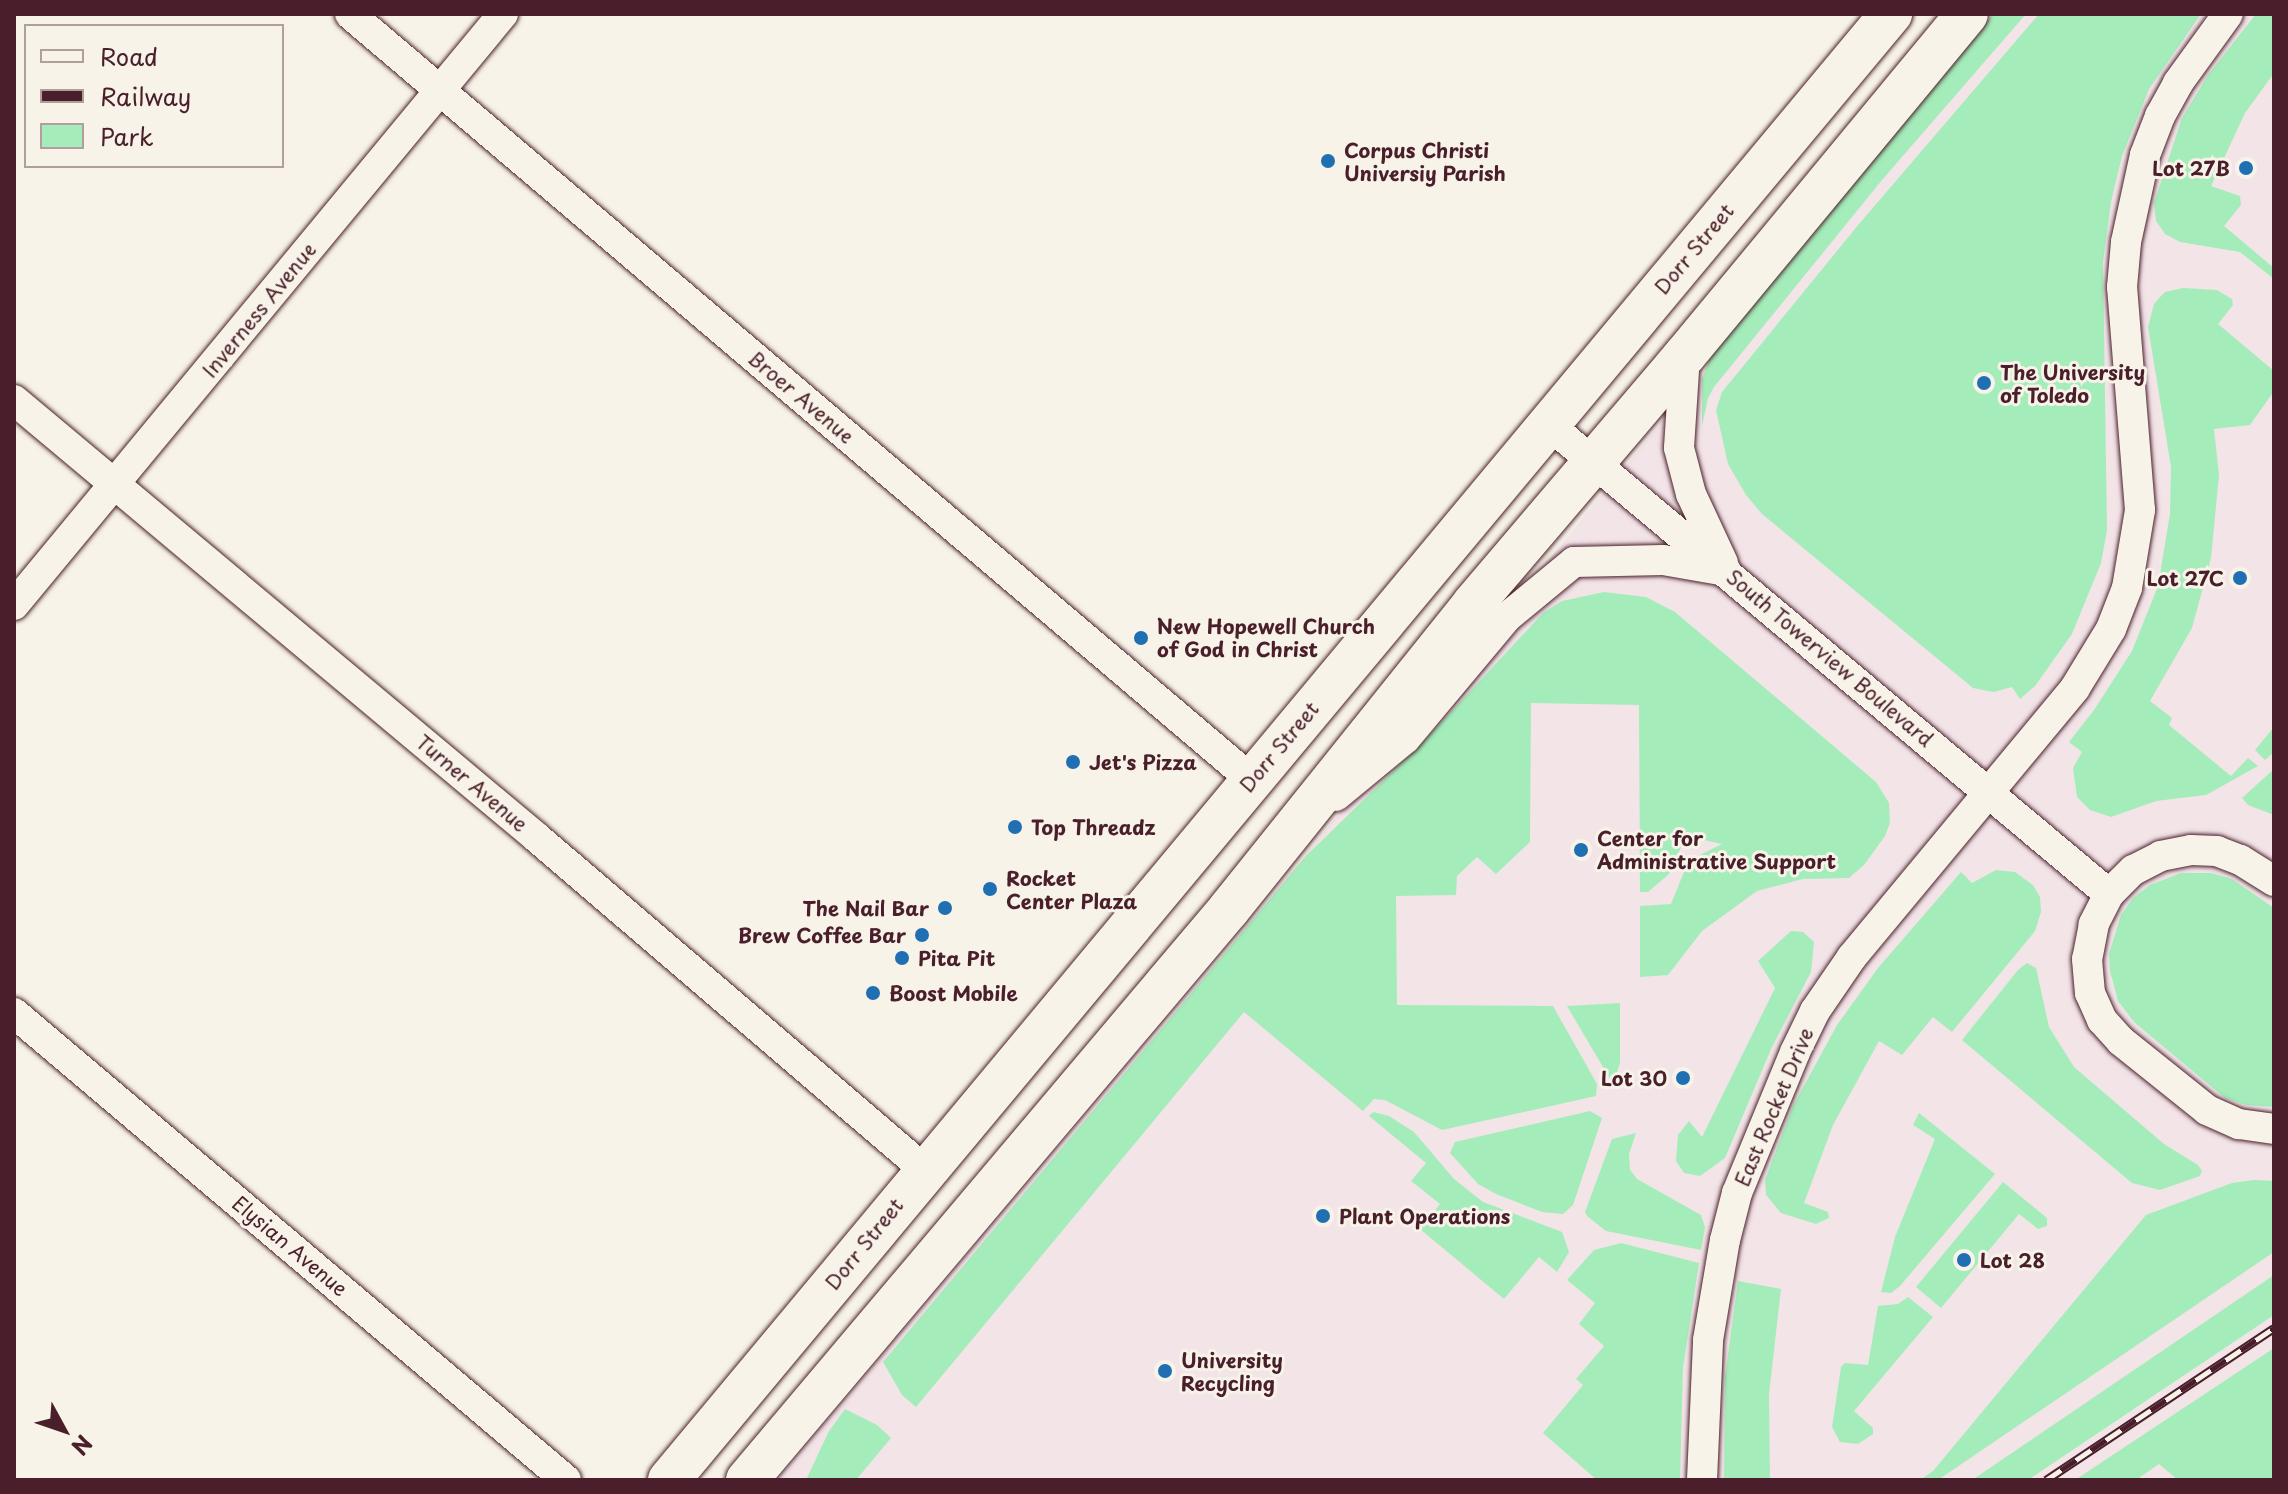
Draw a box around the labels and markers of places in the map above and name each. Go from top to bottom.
place label: Corpus Christi Universiy Parish [1344,138,1507,185]
marker: Corpus Christi Universiy Parish [1319,152,1337,170]
place label: Lot 27B [2151,156,2230,180]
marker: Lot 27B [2237,159,2255,177]
place label: The University of Toledo [2000,360,2145,407]
marker: The University of Toledo [1975,374,1993,392]
place label: Lot 27C [2145,566,2224,590]
marker: Lot 27C [2231,569,2249,587]
place label: New Hopewell Church of God in Christ [1157,614,1376,661]
marker: New Hopewell Church of God in Christ [1132,629,1150,647]
place label: Jet's Pizza [1089,750,1196,774]
marker: Jet's Pizza [1064,753,1082,771]
place label: Top Threadz [1031,815,1157,839]
marker: Top Threadz [1006,818,1024,836]
place label: Center for Administrative Support [1597,826,1835,873]
marker: Center for Administrative Support [1572,841,1590,859]
place label: Rocket Center Plaza [1006,866,1138,913]
marker: Rocket Center Plaza [981,880,999,898]
place label: The Nail Bar [801,896,929,920]
marker: The Nail Bar [936,899,954,917]
place label: Brew Coffee Bar [736,923,906,947]
marker: Brew Coffee Bar [913,926,931,944]
place label: Pita Pit [918,946,996,970]
marker: Pita Pit [893,949,911,967]
place label: Boost Mobile [889,981,1018,1005]
marker: Boost Mobile [864,984,882,1002]
place label: Lot 30 [1600,1066,1667,1090]
marker: Lot 30 [1674,1069,1692,1087]
place label: Plant Operations [1339,1204,1510,1228]
marker: Plant Operations [1314,1207,1332,1225]
place label: Lot 28 [1980,1248,2046,1272]
marker: Lot 28 [1955,1251,1973,1269]
place label: University Recycling [1181,1348,1283,1395]
marker: University Recycling [1156,1362,1174,1380]

